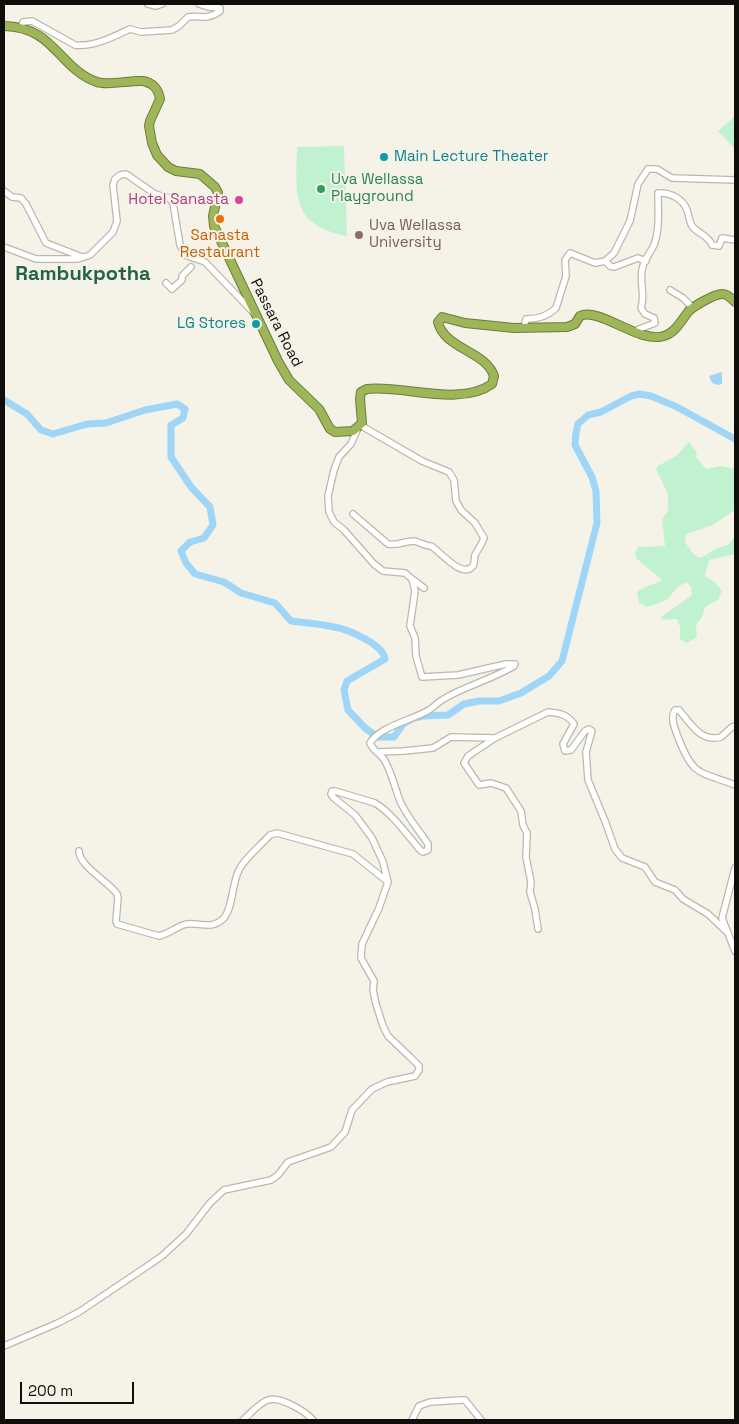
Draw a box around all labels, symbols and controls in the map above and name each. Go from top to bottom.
place label: Main Lecture Theater [394,148,548,166]
marker: Main Lecture Theater [378,151,390,163]
place label: Uva Wellassa Playground [331,171,423,206]
marker: Uva Wellassa Playground [315,183,327,195]
place label: Hotel Sanasta [128,191,229,209]
marker: Hotel Sanasta [233,194,245,206]
marker: Sanasta Restaurant [214,213,226,225]
place label: Uva Wellassa University [369,217,461,252]
place label: Sanasta Restaurant [180,227,260,262]
marker: Uva Wellassa University [353,229,365,241]
district label: Rambukpotha [15,263,151,287]
street label: Passara Road [246,276,306,370]
place label: LG Stores [177,315,246,333]
marker: LG Stores [250,318,262,330]
scale bar [22,1372,136,1404]
text: 200 m [28,1381,73,1400]

